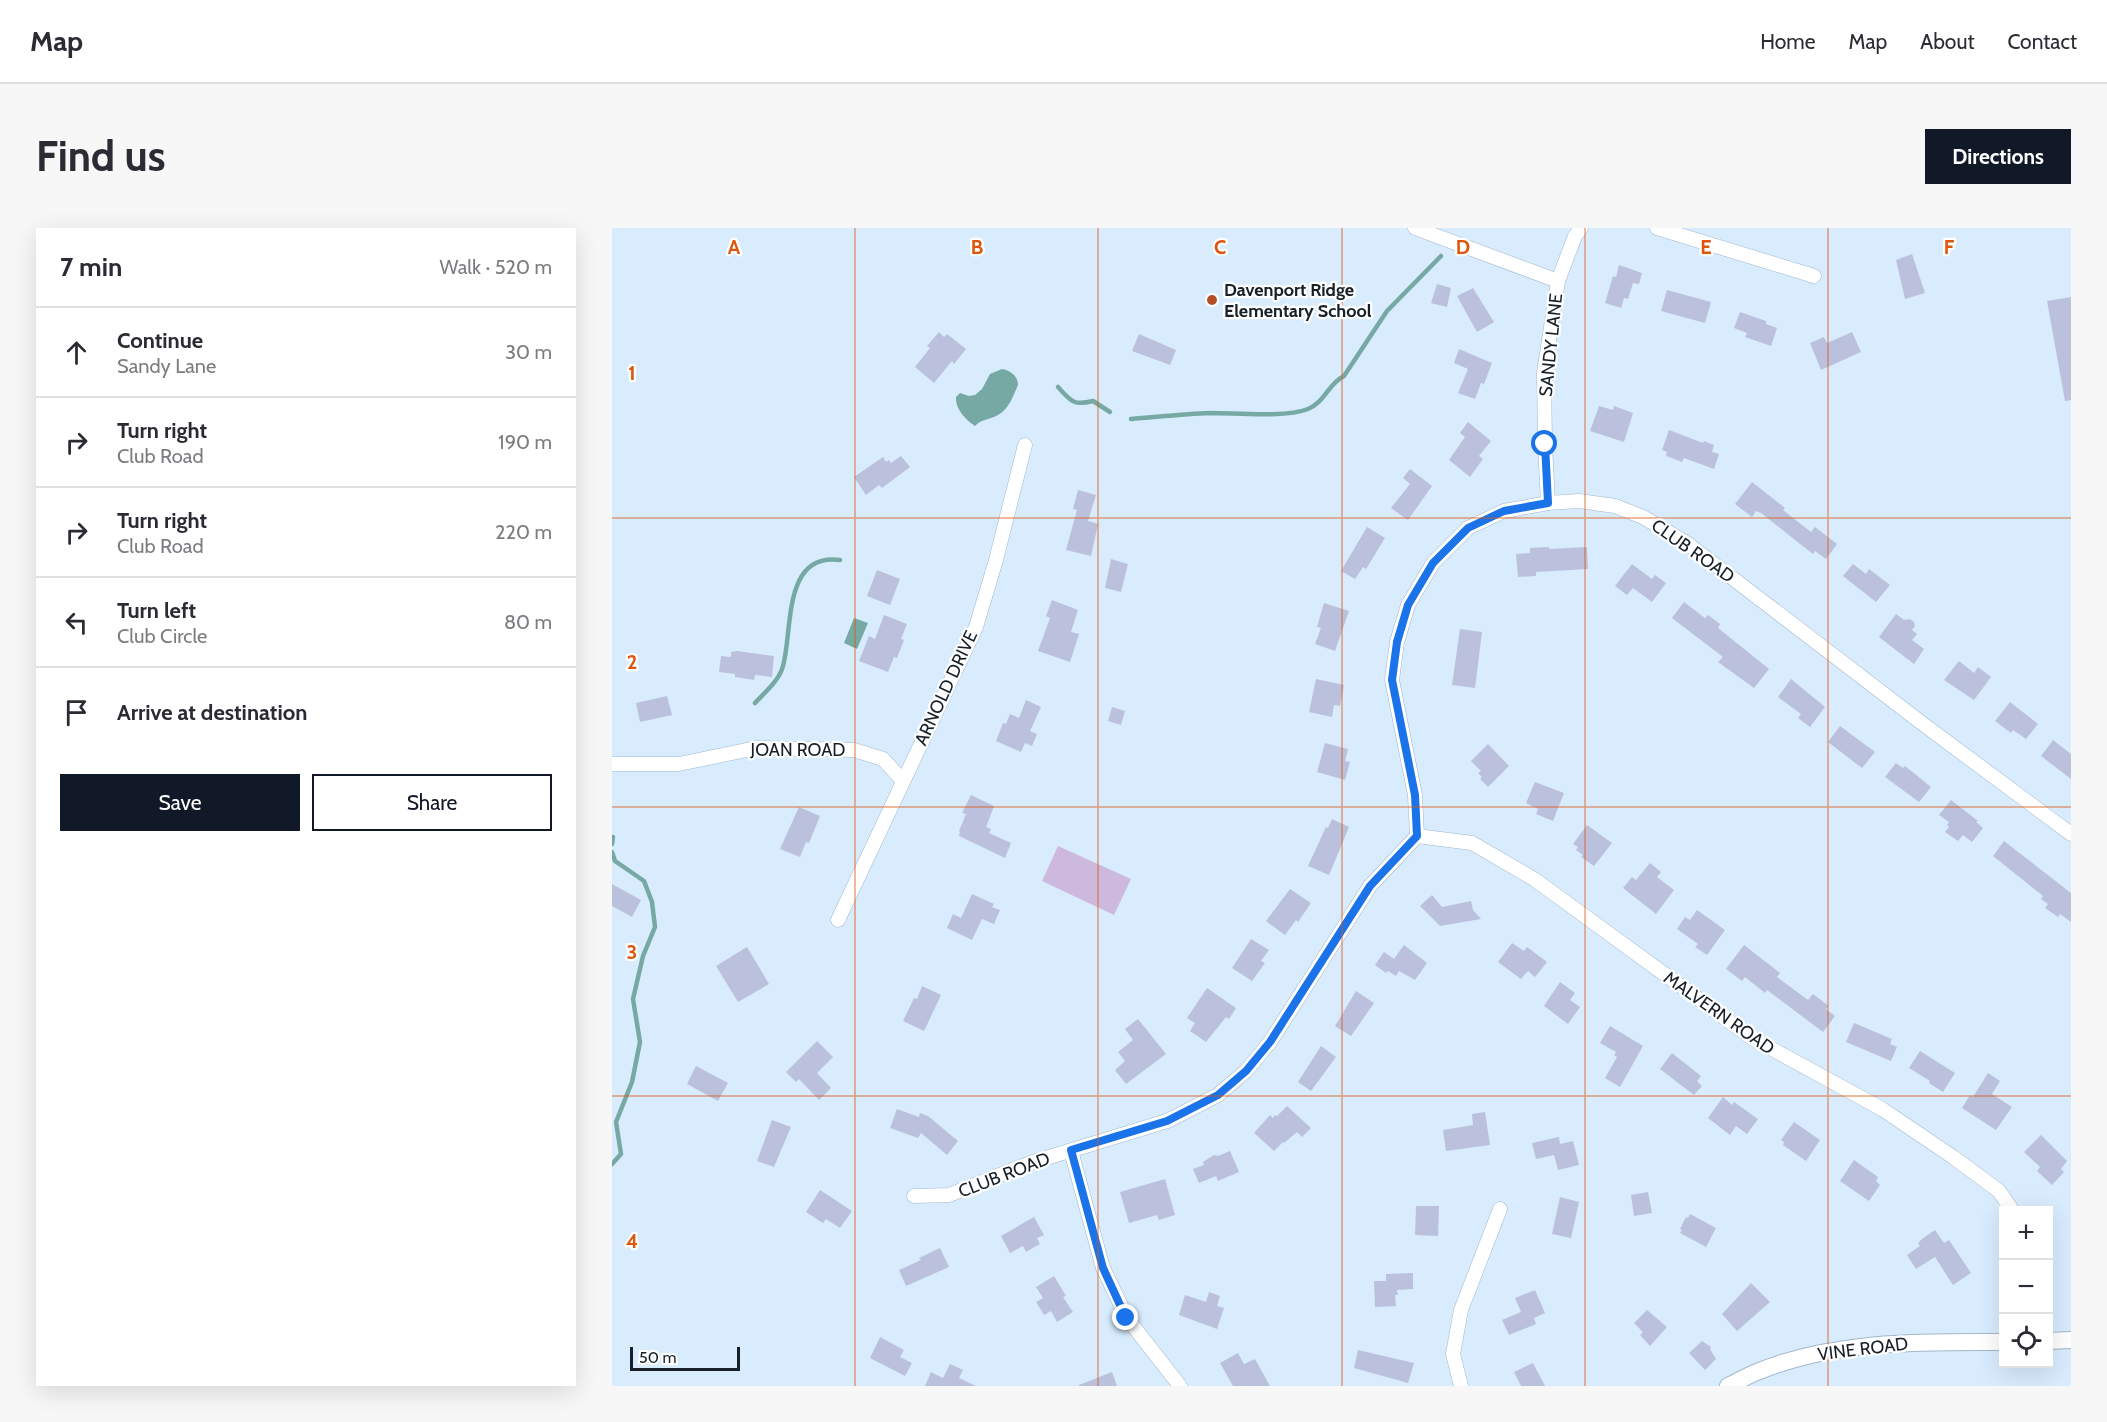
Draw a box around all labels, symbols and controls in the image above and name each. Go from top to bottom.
text: Map [30,24,83,58]
text: Home [1760,29,1816,54]
text: Map [1849,29,1887,54]
text: About [1920,29,1974,54]
text: Contact [2007,29,2077,54]
button: Directions [1925,129,2071,184]
text: Find us [36,130,165,182]
text: A [728,235,741,259]
text: B [971,235,983,259]
text: C [1214,235,1226,259]
text: D [1456,235,1470,259]
text: E [1700,235,1712,259]
text: F [1944,235,1955,259]
text: 7 min [60,251,122,283]
text: Walk · 520 m [440,255,552,279]
place label: Davenport Ridge Elementary School [1224,279,1372,322]
street label: SANDY LANE [1535,292,1567,398]
marker: Davenport Ridge Elementary School [1205,293,1219,307]
text: Continue [117,327,203,354]
icon: ahead [60,336,93,369]
text: 30 m [505,340,552,364]
text: Sandy Lane [117,354,216,378]
text: 1 [628,361,636,385]
text: Turn right [117,417,207,444]
icon: right [60,426,93,459]
text: 190 m [498,430,552,454]
route start [1531,430,1557,456]
text: Club Road [117,444,204,468]
text: Turn right [117,507,207,534]
street label: CLUB ROAD [1647,514,1739,588]
icon: right [60,516,93,549]
text: 220 m [495,520,552,544]
text: Club Road [117,534,204,558]
text: Turn left [117,597,196,624]
icon: left [60,606,93,639]
text: 80 m [504,610,552,634]
text: Club Circle [117,624,207,648]
street label: ARNOLD DRIVE [910,627,982,749]
text: 2 [627,650,637,674]
icon: arrive [60,696,93,729]
text: Arrive at destination [117,699,307,726]
street label: JOAN ROAD [750,739,845,761]
button: Save [60,774,300,831]
button: Share [312,774,552,831]
text: 3 [627,940,637,964]
street label: MALVERN ROAD [1659,967,1779,1059]
street label: CLUB ROAD [955,1147,1053,1203]
map controls [1999,1206,2053,1368]
button: + [1999,1206,2053,1260]
text: 4 [626,1229,638,1253]
button: − [1999,1260,2053,1314]
route end [1112,1304,1138,1330]
button: locate [1999,1314,2053,1368]
street label: VINE ROAD [1817,1333,1909,1365]
scale bar [630,1344,740,1372]
text: 50 m [639,1348,676,1367]

